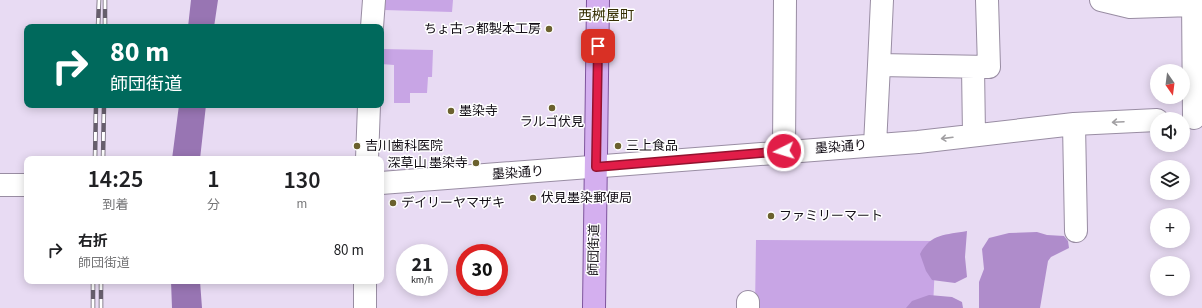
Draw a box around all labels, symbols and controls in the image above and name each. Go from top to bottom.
district label: 西桝屋町 [578,6,634,26]
place label: ちょ古っ都製本工房 [424,20,541,38]
marker: ちょ古っ都製本工房 [544,24,554,34]
pin [581,29,615,63]
text: 80 m [110,32,169,72]
icon: arrive [587,35,609,57]
icon: right [44,40,96,92]
north arrow [1150,64,1190,104]
map controls [1150,64,1190,296]
text: 師団街道 [110,72,182,97]
place label: 墨染寺 [459,102,498,120]
marker: ラルゴ伏見 [547,103,557,113]
marker: 墨染寺 [446,106,456,116]
button: sound [1150,112,1190,152]
place label: ラルゴ伏見 [520,113,584,131]
one-way arrow [1112,118,1125,126]
position arrow [763,130,805,172]
one-way arrow [941,134,954,142]
street label: 墨染通り [814,136,868,158]
place label: 吉川歯科医院 [365,137,443,155]
place label: 三上食品 [626,137,678,155]
marker: 吉川歯科医院 [352,141,362,151]
marker: 三上食品 [613,141,623,151]
place label: 深草山 墨染寺 [387,154,468,172]
marker: 深草山 墨染寺 [471,158,481,168]
button: layers [1150,160,1190,200]
text: 14:25 [88,162,143,197]
text: 1 [207,162,220,197]
street label: 墨染通り [491,162,545,184]
text: 130 [284,163,320,198]
place label: 伏見墨染郵便局 [541,189,632,207]
marker: 伏見墨染郵便局 [528,193,538,203]
place label: デイリーヤマザキ [401,194,505,212]
text: m [297,195,307,213]
text: 到着 [102,196,128,214]
text: 分 [207,196,220,214]
marker: デイリーヤマザキ [388,198,398,208]
place label: ファミリーマート [779,207,883,225]
button: + [1150,208,1190,248]
marker: ファミリーマート [766,211,776,221]
street label: 師団街道 [585,224,603,276]
text: 右折 [78,231,108,252]
icon: right [44,239,66,261]
text: 80 m [334,240,364,261]
speed limit sign: 30 [456,244,508,296]
text: 21 [411,251,433,279]
text: 師団街道 [78,254,130,272]
button: − [1150,256,1190,296]
text: km/h [411,273,433,287]

